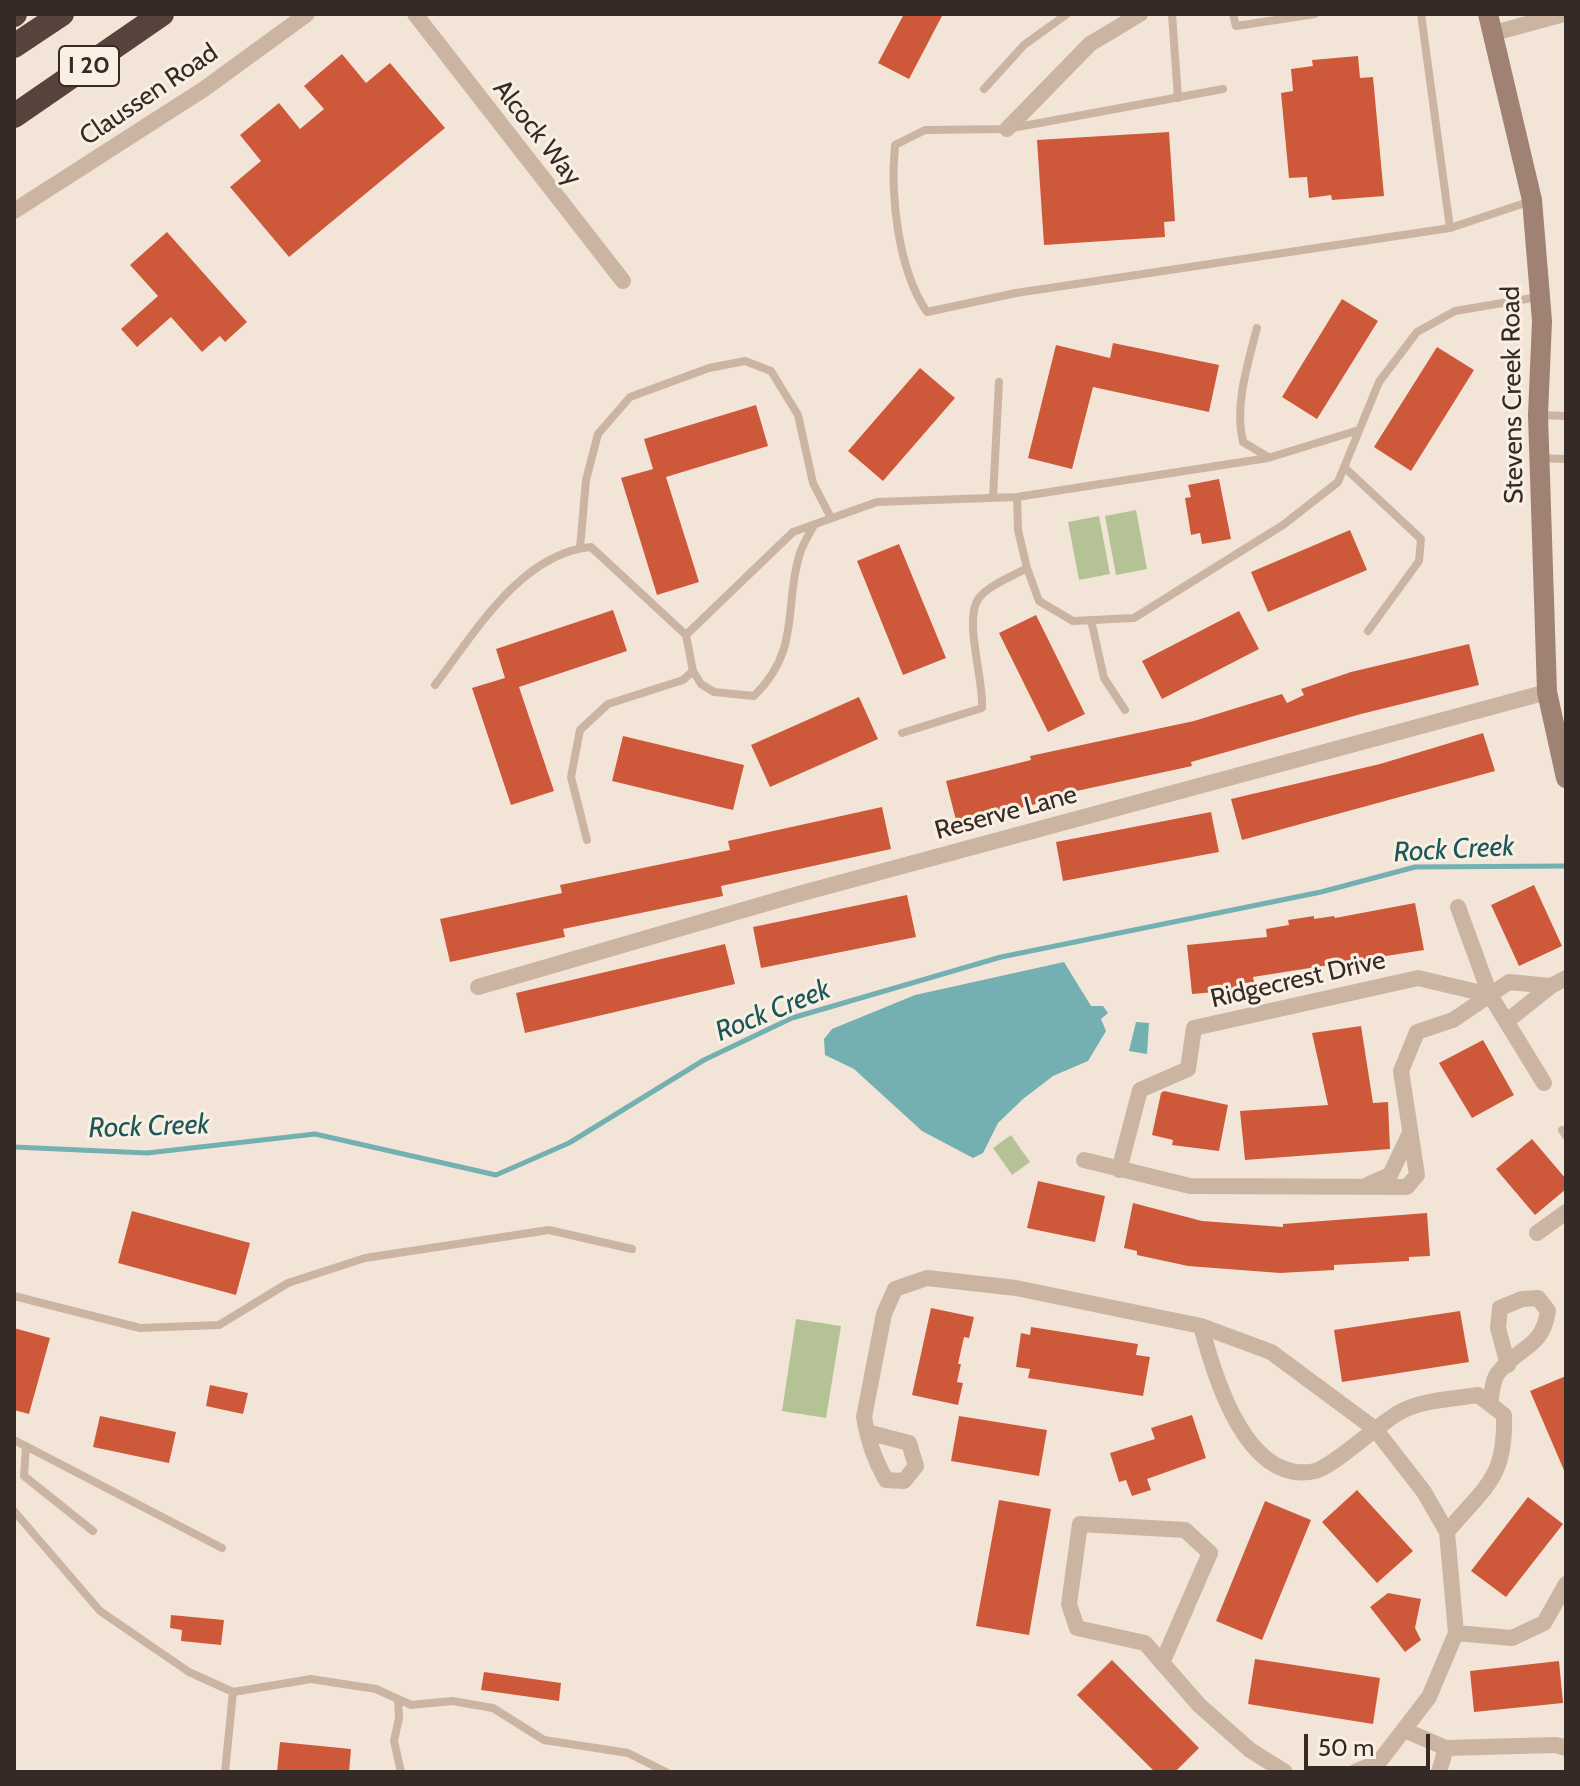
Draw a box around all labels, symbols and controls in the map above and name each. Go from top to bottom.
street label: Claussen Road [74,37,224,153]
road number: I 20 [59,46,119,86]
street label: Alcock Way [486,74,588,192]
street label: Stevens Creek Road [1496,286,1530,504]
street label: Reserve Lane [932,779,1080,847]
water label: Rock Creek [1393,830,1515,870]
street label: Ridgecrest Drive [1208,945,1388,1015]
water label: Rock Creek [711,973,835,1049]
water label: Rock Creek [88,1108,210,1146]
scale bar [1308,1718,1434,1768]
text: 50 m [1318,1733,1374,1762]

